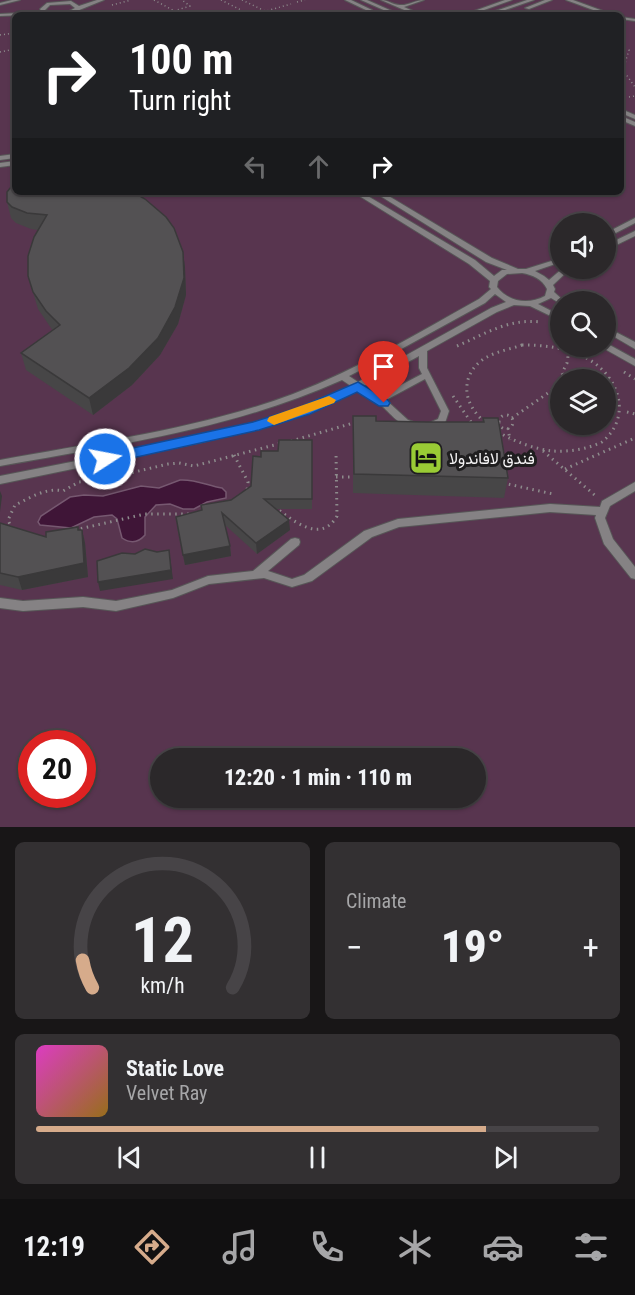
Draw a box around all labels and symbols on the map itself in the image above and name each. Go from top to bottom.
pin [358,341,409,403]
position arrow [73,427,137,491]
hotel icon: فندق لافاندولا [408,440,444,476]
place label: فندق لافاندولا [449,449,535,469]
speed limit sign: 20 [18,730,96,808]

